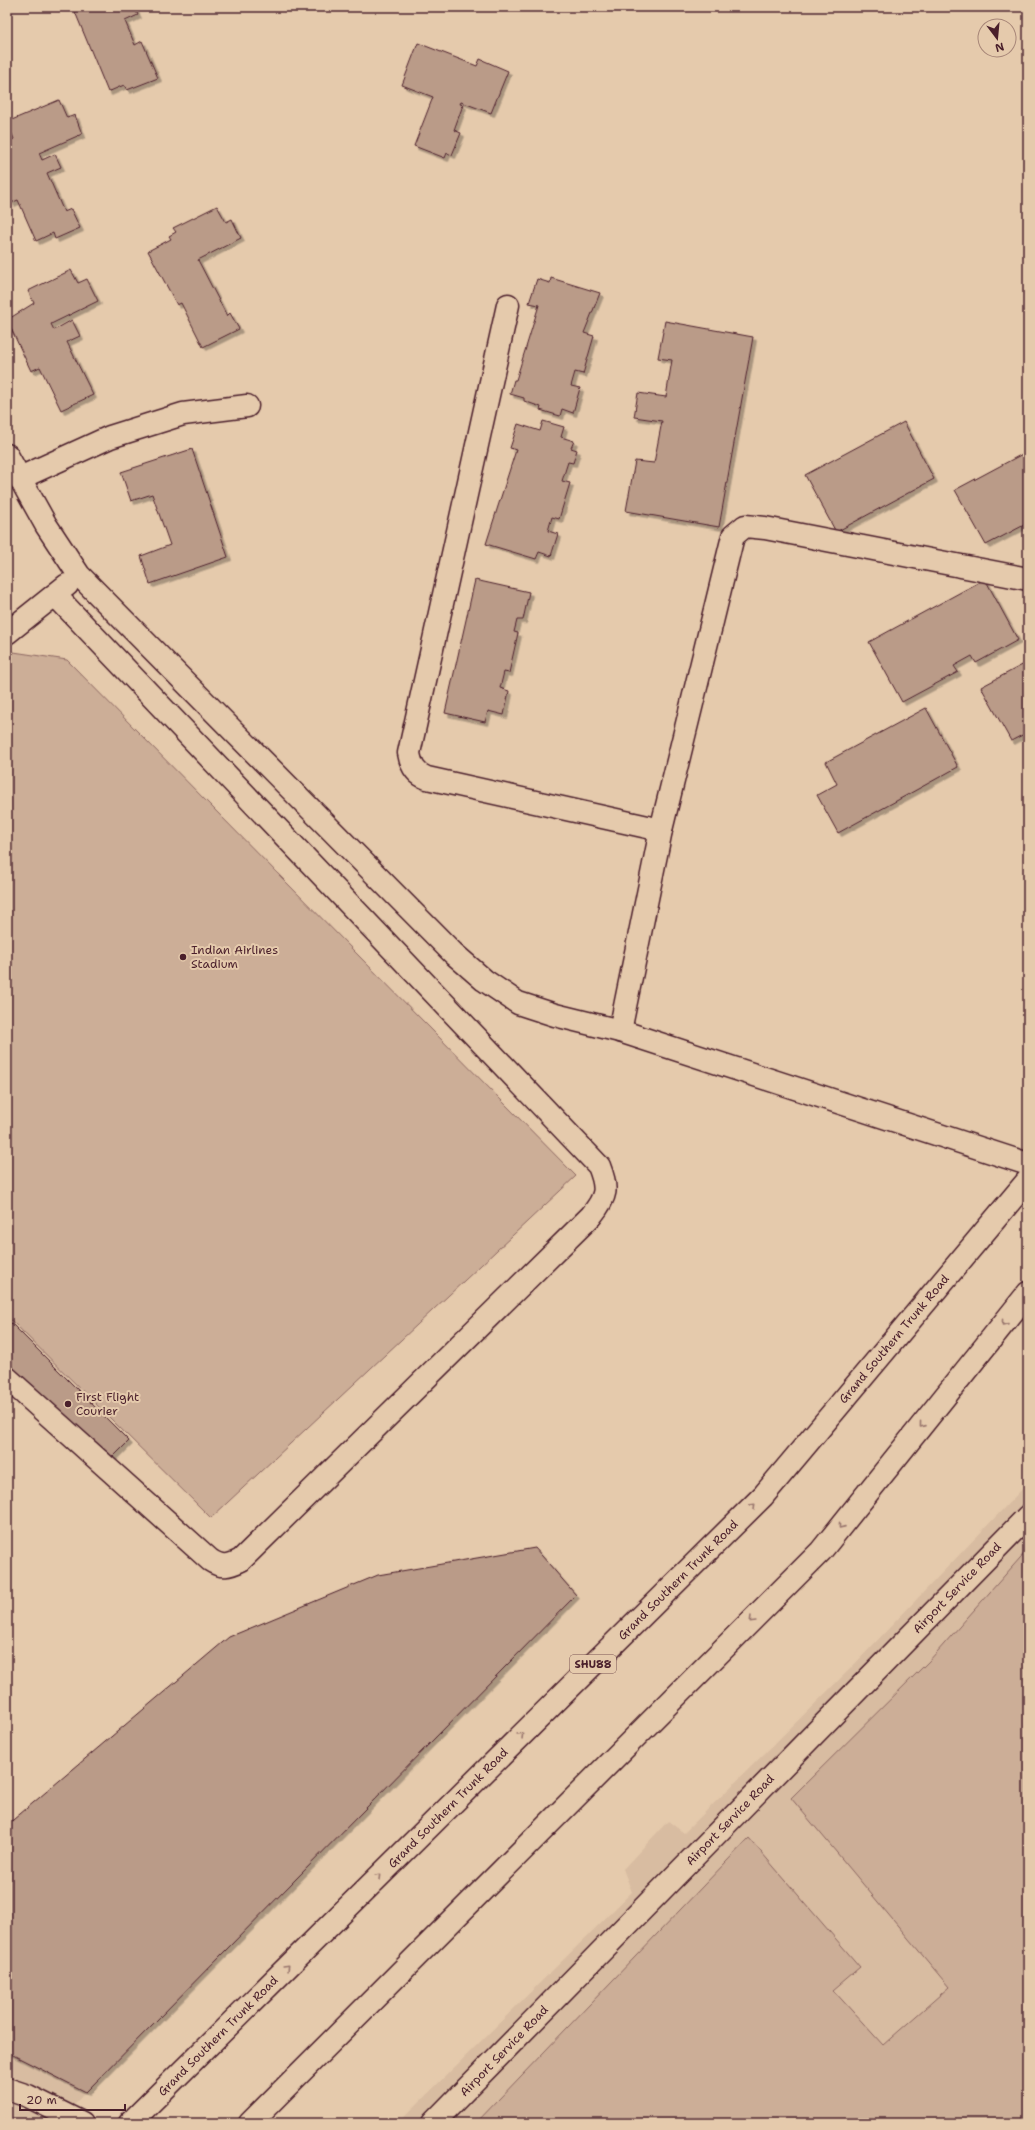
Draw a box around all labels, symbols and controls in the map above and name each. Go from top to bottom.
north arrow [977,18,1017,58]
text: N [993,39,1006,56]
place label: Indian Airlines Stadium [191,942,278,972]
marker: Indian Airlines Stadium [178,952,188,962]
street label: Grand Southern Trunk Road [835,1271,953,1407]
one-way arrow [1001,1319,1008,1326]
place label: First Flight Courier [76,1389,139,1419]
marker: First Flight Courier [63,1399,73,1409]
one-way arrow [920,1420,927,1427]
one-way arrow [748,1503,756,1511]
street label: Grand Southern Trunk Road [614,1516,742,1644]
one-way arrow [839,1522,846,1529]
street label: Airport Service Road [909,1539,1005,1637]
one-way arrow [749,1615,757,1623]
road number: SHU88 [570,1655,616,1673]
one-way arrow [516,1732,524,1740]
street label: Grand Southern Trunk Road [384,1744,512,1872]
street label: Airport Service Road [682,1771,778,1869]
one-way arrow [374,1873,382,1881]
one-way arrow [282,1965,290,1972]
street label: Grand Southern Trunk Road [154,1972,282,2100]
street label: Airport Service Road [456,2002,552,2100]
scale bar [20,2086,125,2112]
text: 20 m [26,2092,57,2108]

